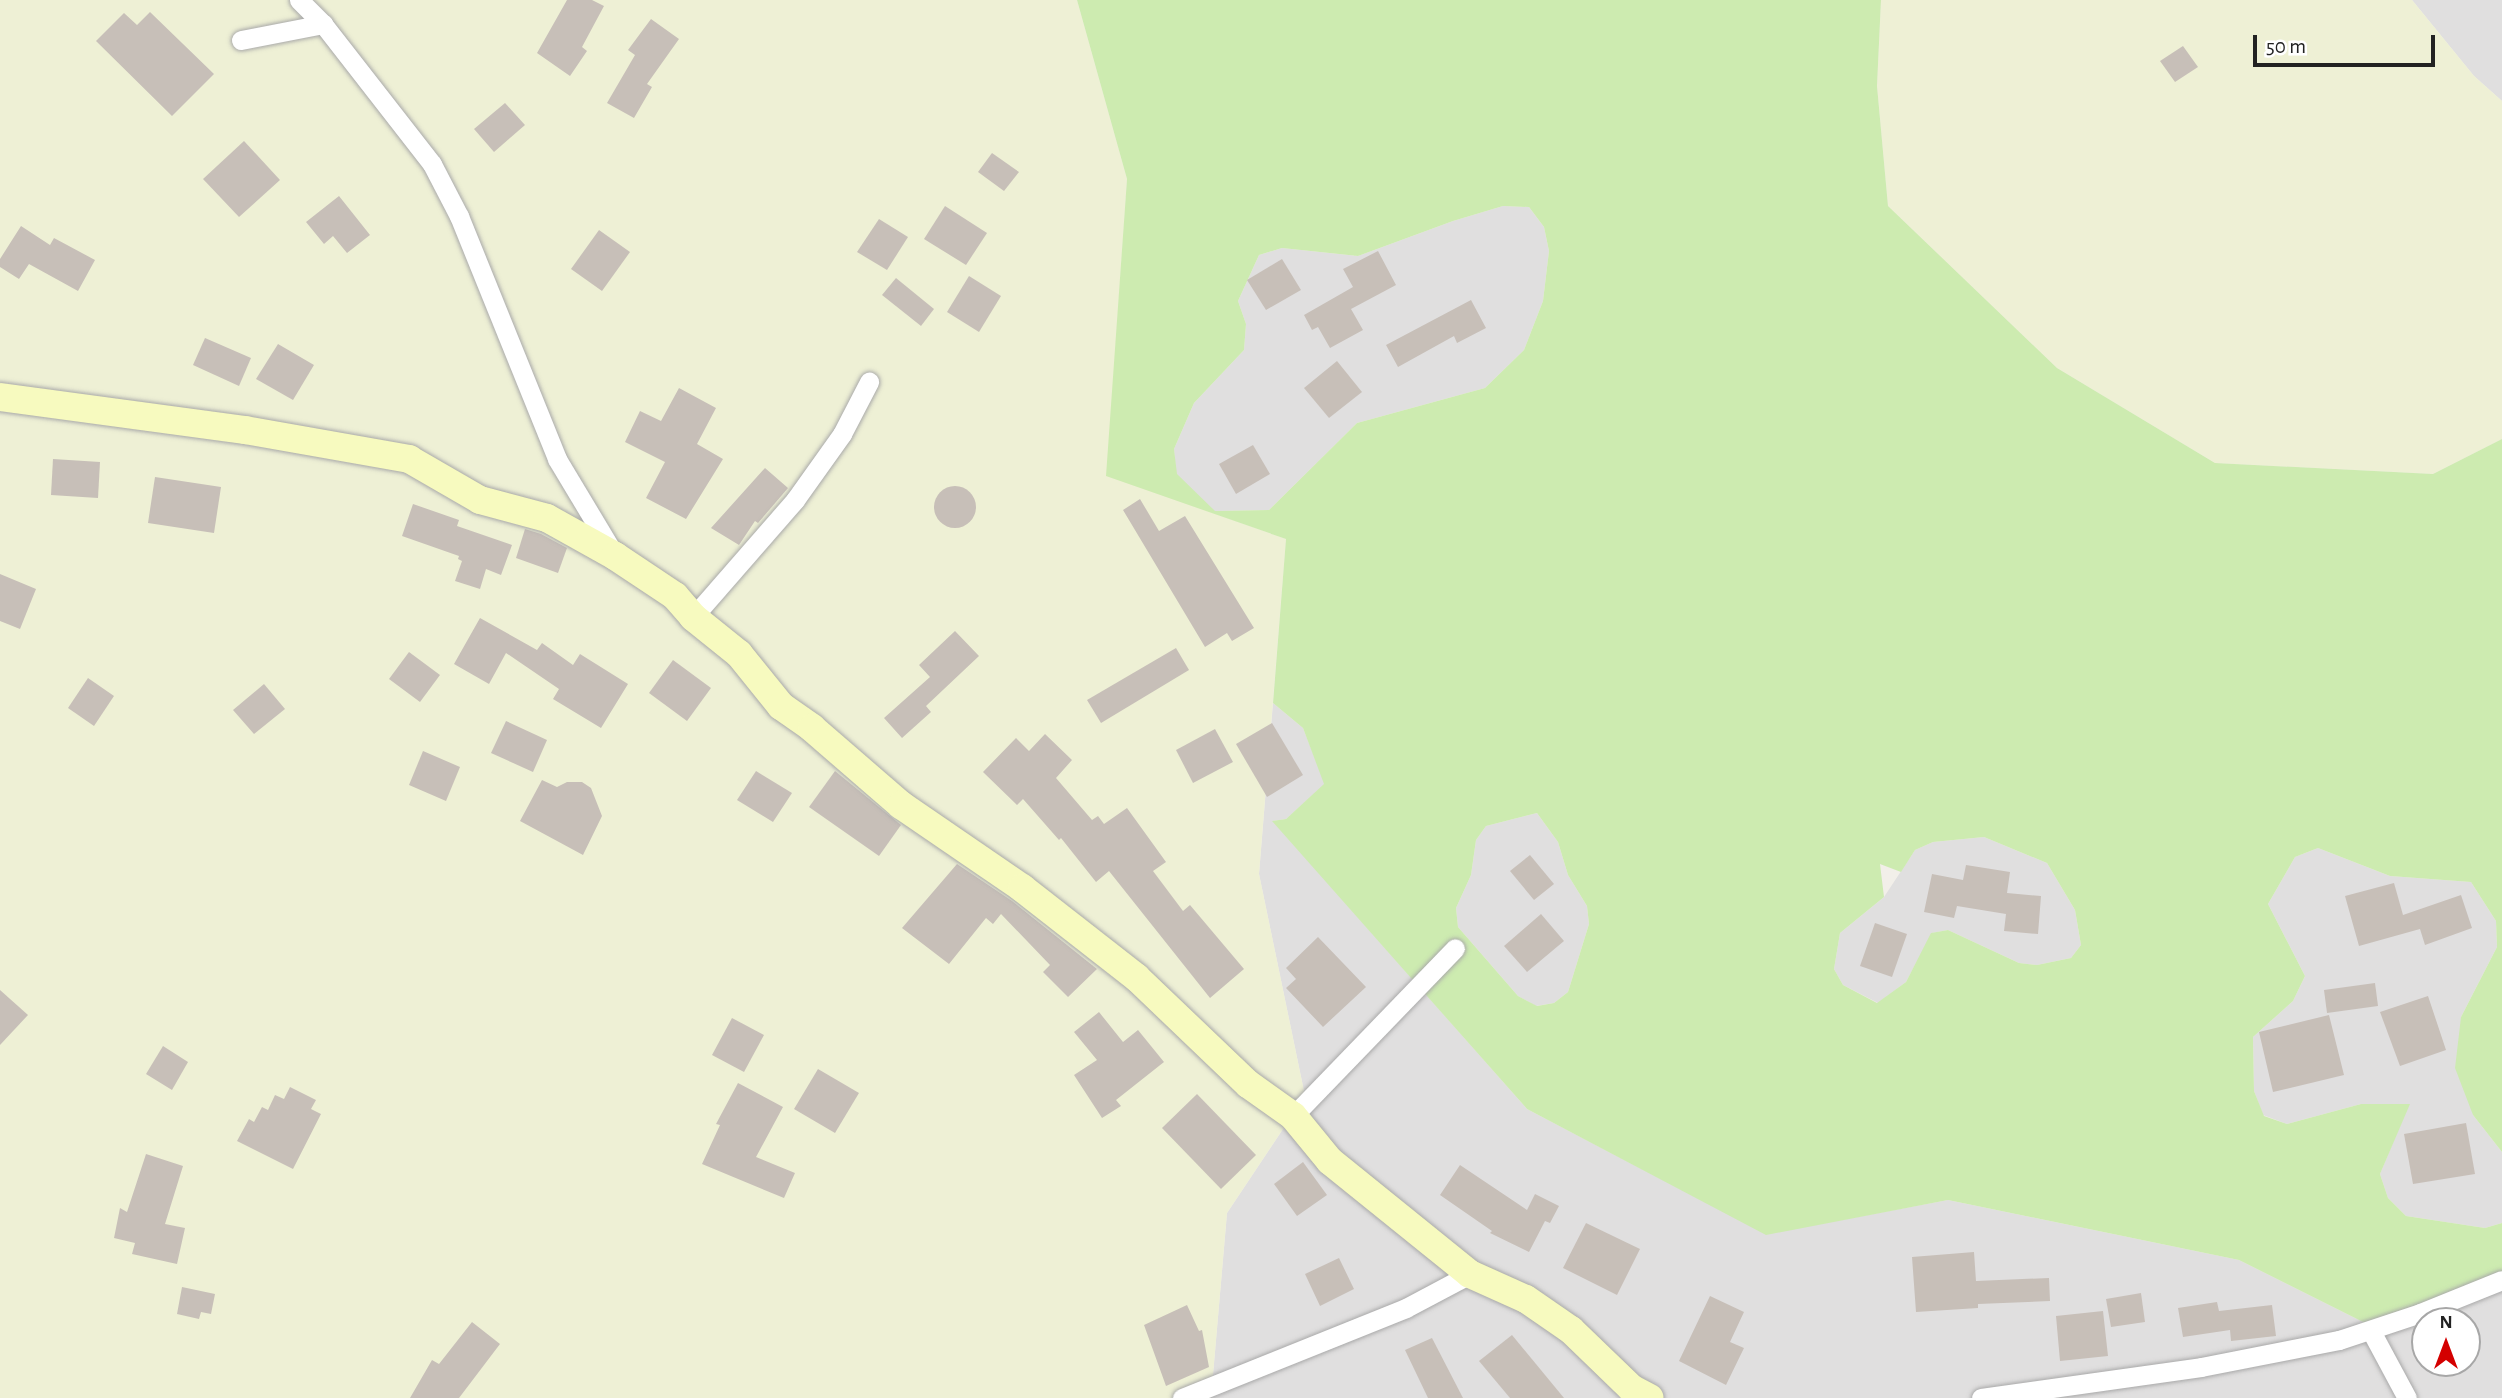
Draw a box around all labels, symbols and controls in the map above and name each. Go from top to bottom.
scale bar [2257,21,2439,65]
text: 50 m [2266,36,2306,57]
north arrow [2411,1307,2481,1377]
text: N [2439,1313,2453,1332]

